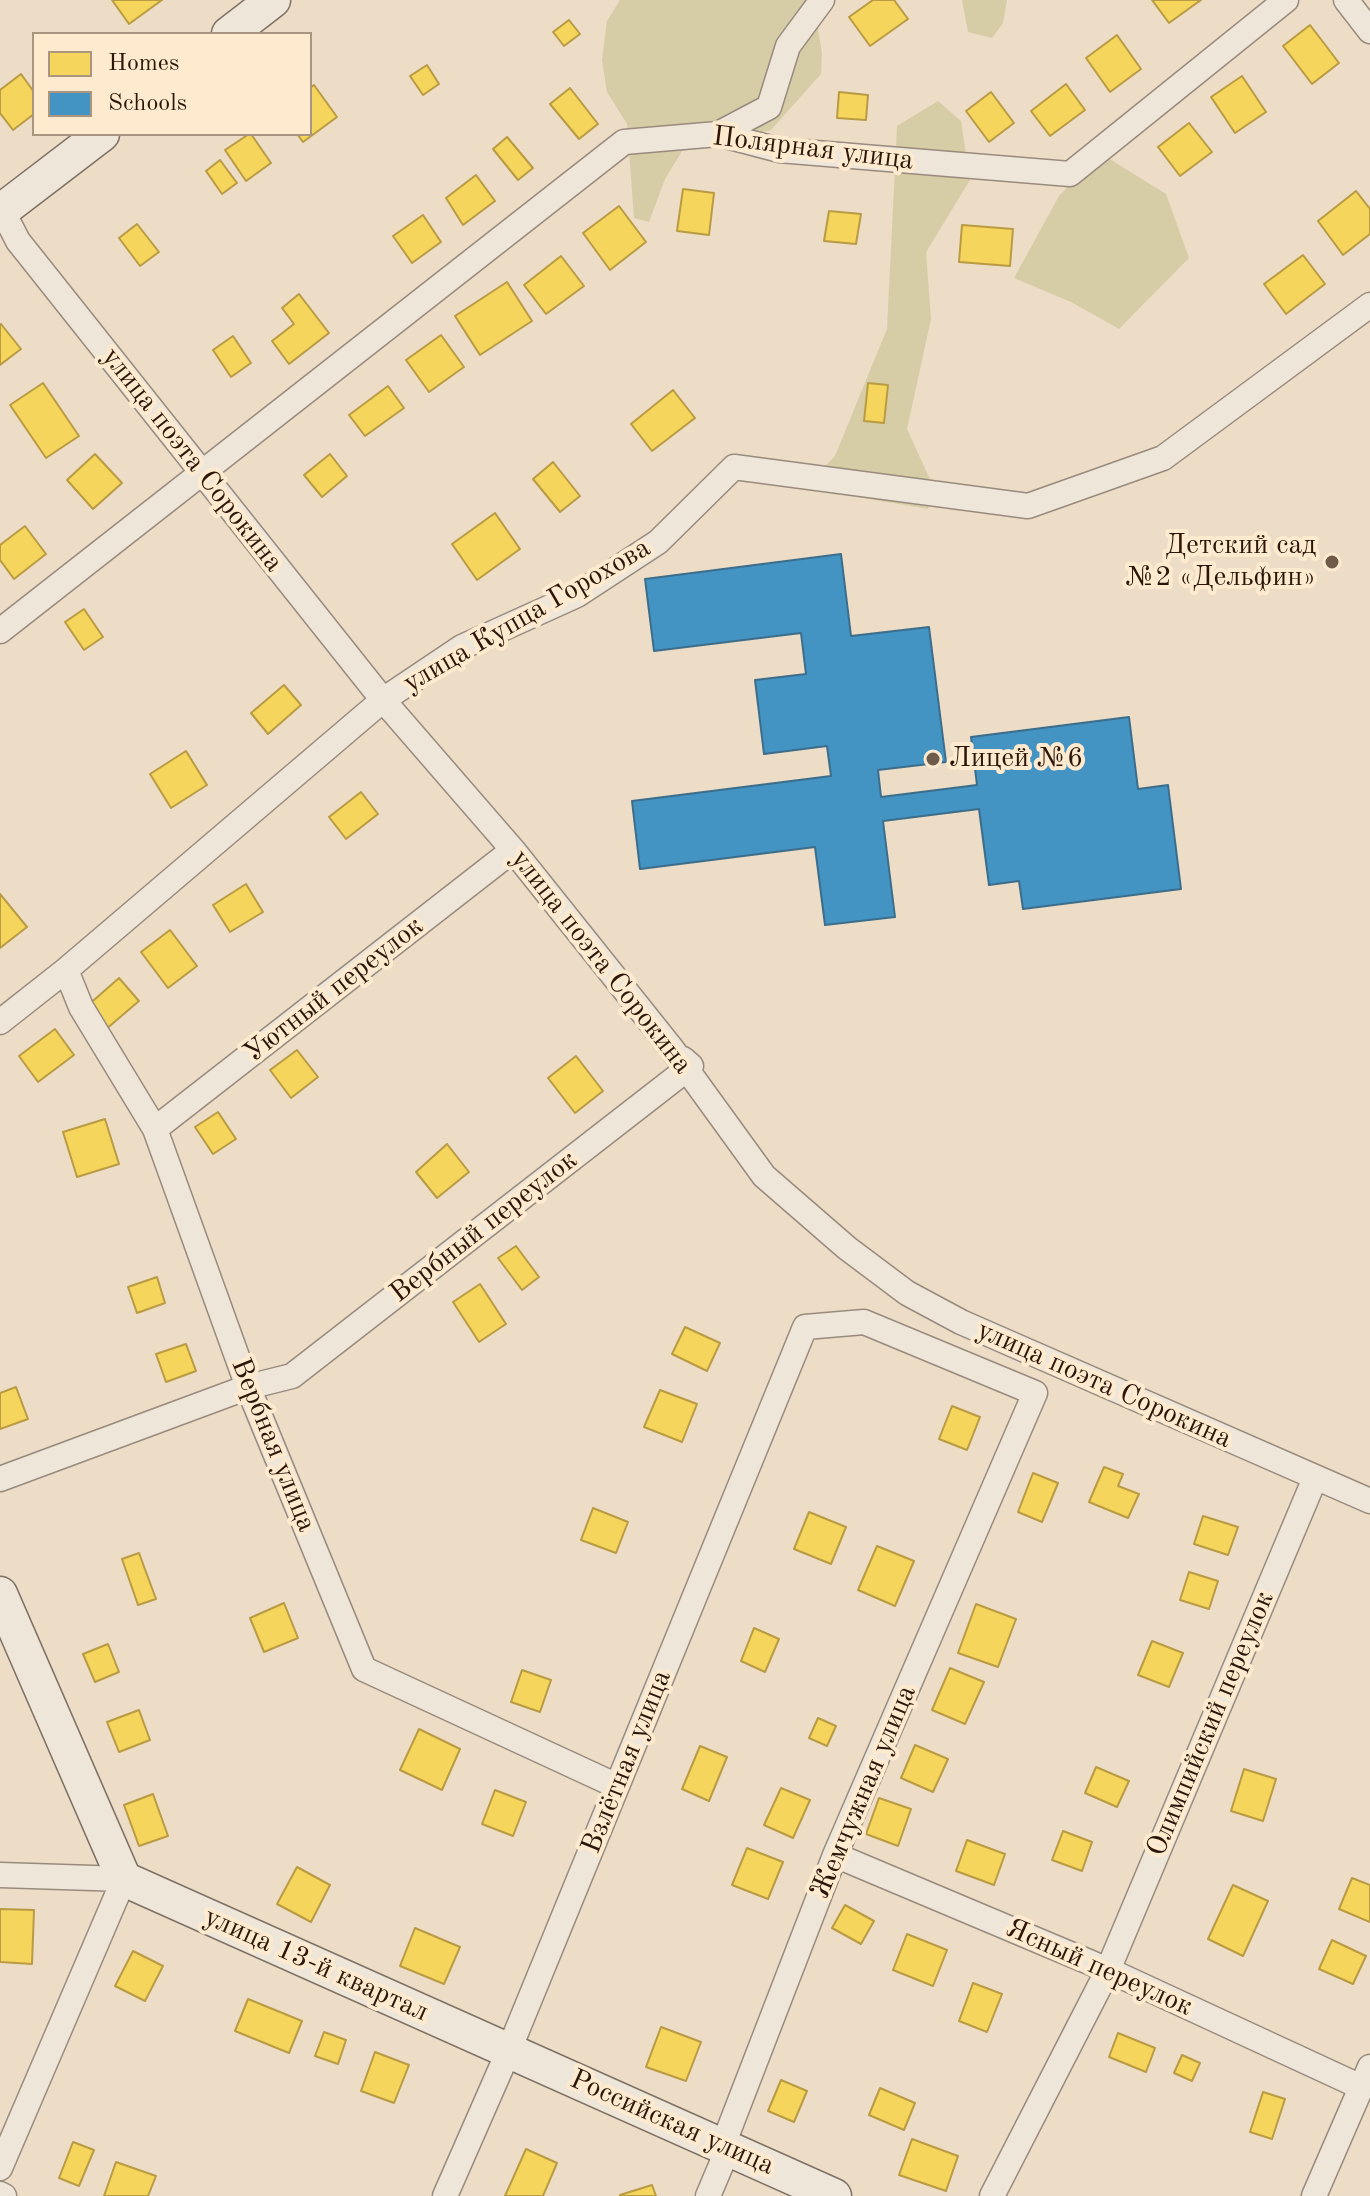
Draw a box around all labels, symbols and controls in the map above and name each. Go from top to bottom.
legend [32,32,312,136]
text: Homes [108,52,179,76]
text: Schools [108,92,187,116]
street label: Полярная улица [711,120,915,178]
street label: улица поэта Сорокина [94,341,290,579]
place label: Детский сад №2 «Дельфин» [1125,529,1316,595]
street label: улица Купца Горохова [397,531,657,701]
marker: Детский сад №2 «Дельфин» [1323,553,1341,571]
place label: Лицей №6 [949,742,1083,776]
marker: Лицей №6 [924,750,942,768]
street label: улица поэта Сорокина [503,843,699,1081]
street label: Уютный переулок [238,909,430,1071]
street label: Вербный переулок [384,1143,584,1311]
street label: улица поэта Сорокина [971,1314,1237,1456]
street label: Вербная улица [223,1354,323,1536]
street label: Олимпийский переулок [1140,1586,1282,1862]
street label: Взлётная улица [575,1665,679,1859]
street label: Жемчужная улица [804,1680,924,1904]
street label: улица 13-й квартал [199,1900,433,2030]
street label: Ясный переулок [1000,1912,1198,2024]
street label: Российская улица [565,2063,779,2183]

